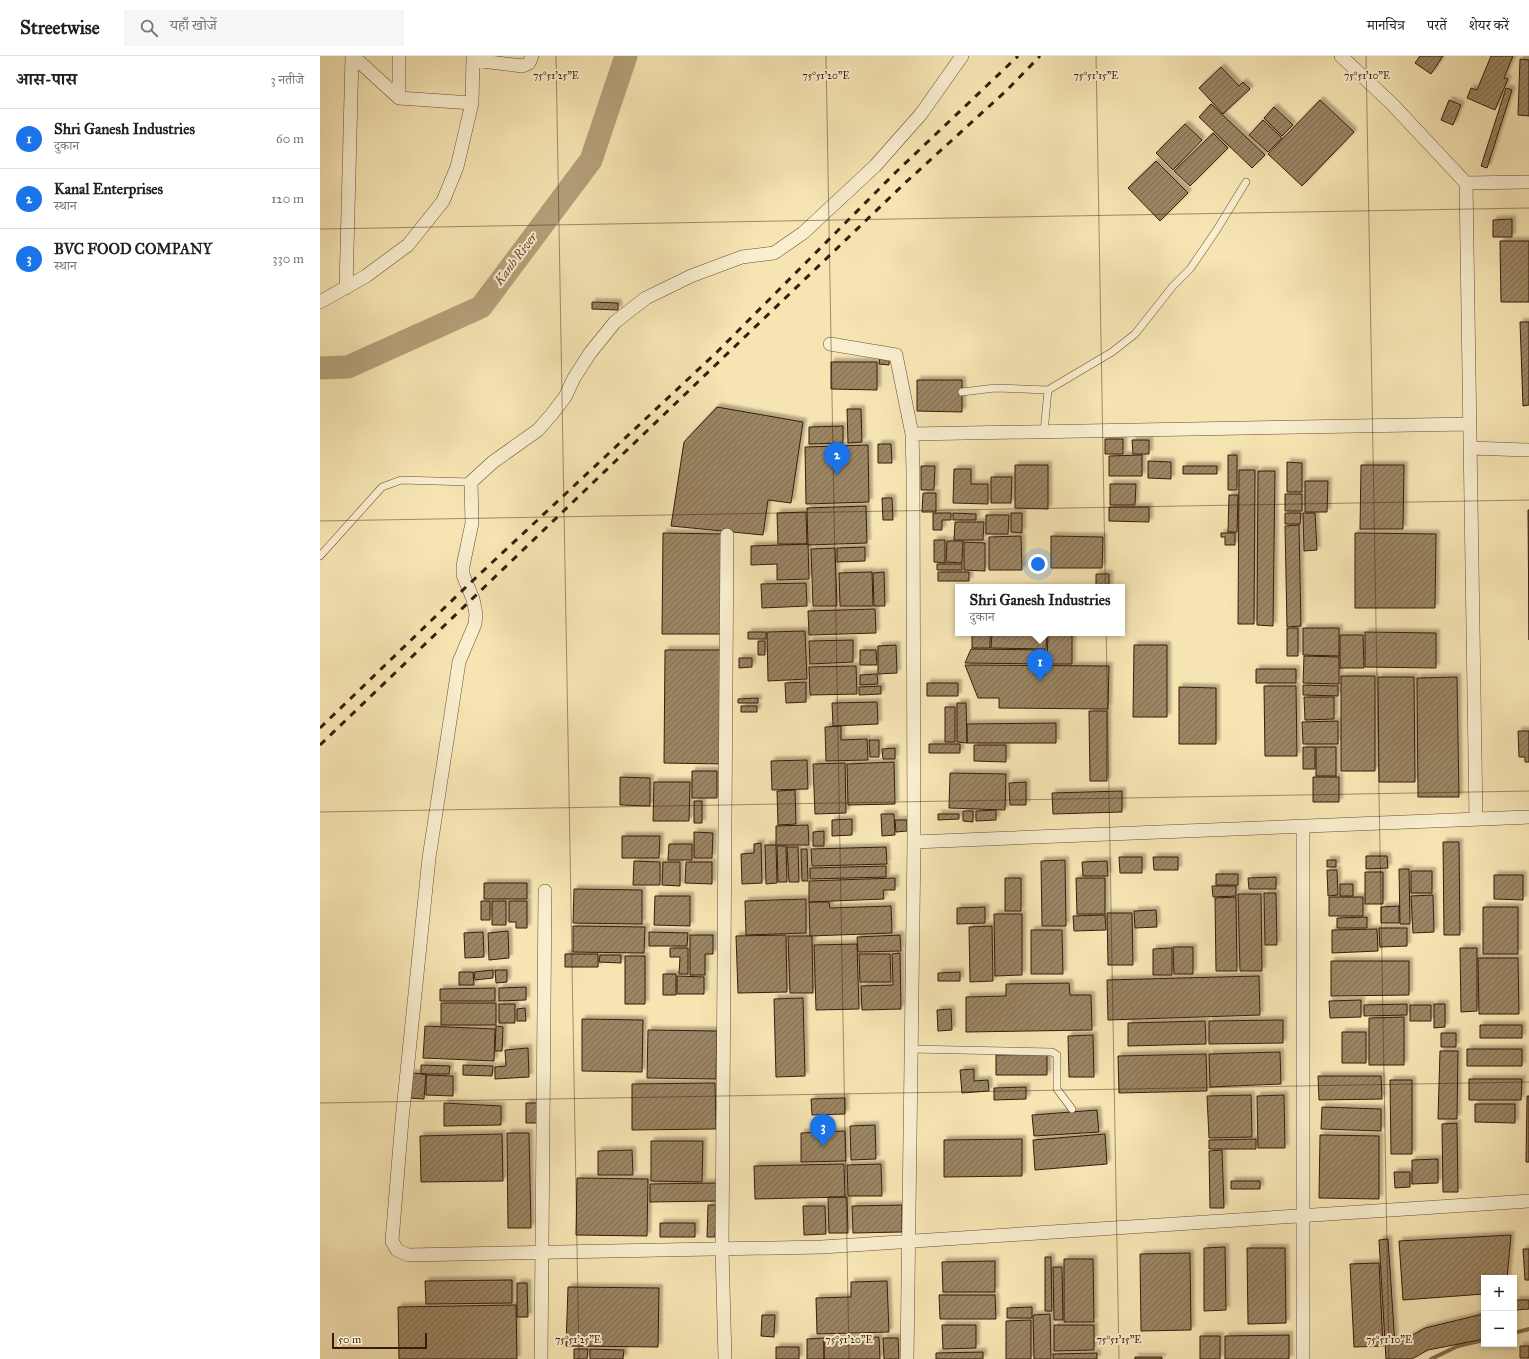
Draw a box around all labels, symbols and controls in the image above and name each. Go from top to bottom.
search box [124,10,404,46]
text: Streetwise [20,16,100,39]
text: यहाँ खोजें [170,16,217,34]
icon: search [138,17,160,39]
text: मानचित्र [1367,17,1405,34]
text: परतें [1427,17,1447,34]
text: शेयर करें [1469,17,1509,34]
text: आस-पास [16,69,77,90]
text: 75°51'25"E [533,70,579,82]
text: 75°51'20"E [802,70,850,82]
text: 75°51'15"E [1073,70,1119,82]
text: 75°51'10"E [1344,70,1390,82]
text: 3 नतीजे [270,72,304,88]
text: Shri Ganesh Industries [54,120,195,138]
text: 1 [26,131,32,147]
text: 60 m [276,131,304,147]
text: दुकान [54,138,79,154]
text: Kanal Enterprises [54,180,163,198]
text: 2 [26,191,32,207]
text: 120 m [271,191,304,207]
text: स्थान [54,198,77,214]
water label: Kanh River [491,229,541,289]
text: BVC FOOD COMPANY [54,240,212,258]
text: 3 [26,251,32,267]
text: 330 m [272,251,304,267]
text: स्थान [54,258,77,274]
pin: 2 [824,442,850,475]
your location [1028,554,1048,574]
popup [955,584,1125,636]
text: Shri Ganesh Industries [970,591,1110,609]
text: दुकान [970,609,995,625]
pin: 1 [1027,649,1053,682]
pin: 3 [810,1114,836,1147]
map controls [1481,1275,1517,1347]
button: + [1481,1275,1517,1311]
button: − [1481,1311,1517,1347]
scale bar [332,1331,427,1350]
text: 50 m [338,1333,361,1346]
text: 75°51'25"E [555,1334,601,1346]
text: 75°51'20"E [825,1334,873,1346]
text: 75°51'15"E [1096,1334,1142,1346]
text: 75°51'10"E [1366,1334,1412,1346]

